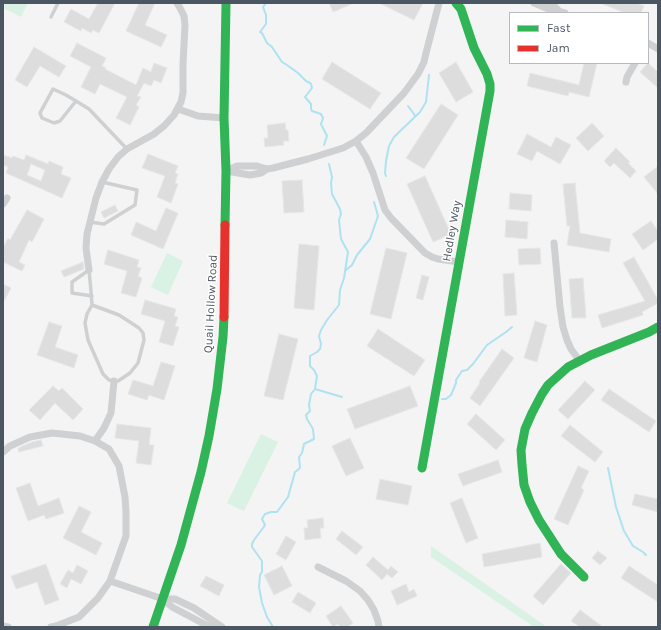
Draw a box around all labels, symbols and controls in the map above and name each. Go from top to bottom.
legend [509,12,649,64]
text: Fast [547,21,570,35]
text: Jam [547,41,570,55]
street label: Hedley Way [440,199,464,263]
street label: Quail Hollow Road [201,254,221,354]

